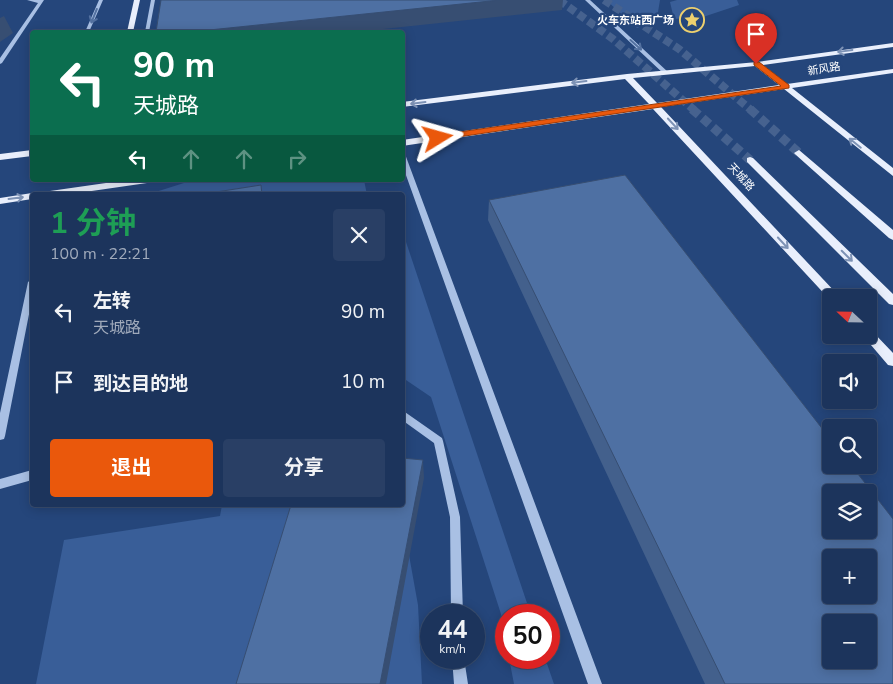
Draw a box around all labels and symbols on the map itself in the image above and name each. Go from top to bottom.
place icon: 火车东站西广场 [679,7,705,33]
one-way arrow [89,8,98,23]
place label: 火车东站西广场 [597,13,674,28]
pin [735,13,777,64]
one-way arrow [629,39,642,51]
one-way arrow [837,47,853,57]
street label: 新风路 [807,59,841,79]
one-way arrow [571,77,587,87]
one-way arrow [410,98,426,108]
position arrow [411,111,463,163]
one-way arrow [667,117,679,130]
one-way arrow [849,137,862,148]
street label: 天城路 [724,160,758,194]
one-way arrow [8,193,24,203]
one-way arrow [777,236,789,249]
one-way arrow [841,250,853,262]
north arrow [822,289,878,344]
speed limit sign: 50 [495,604,560,669]

